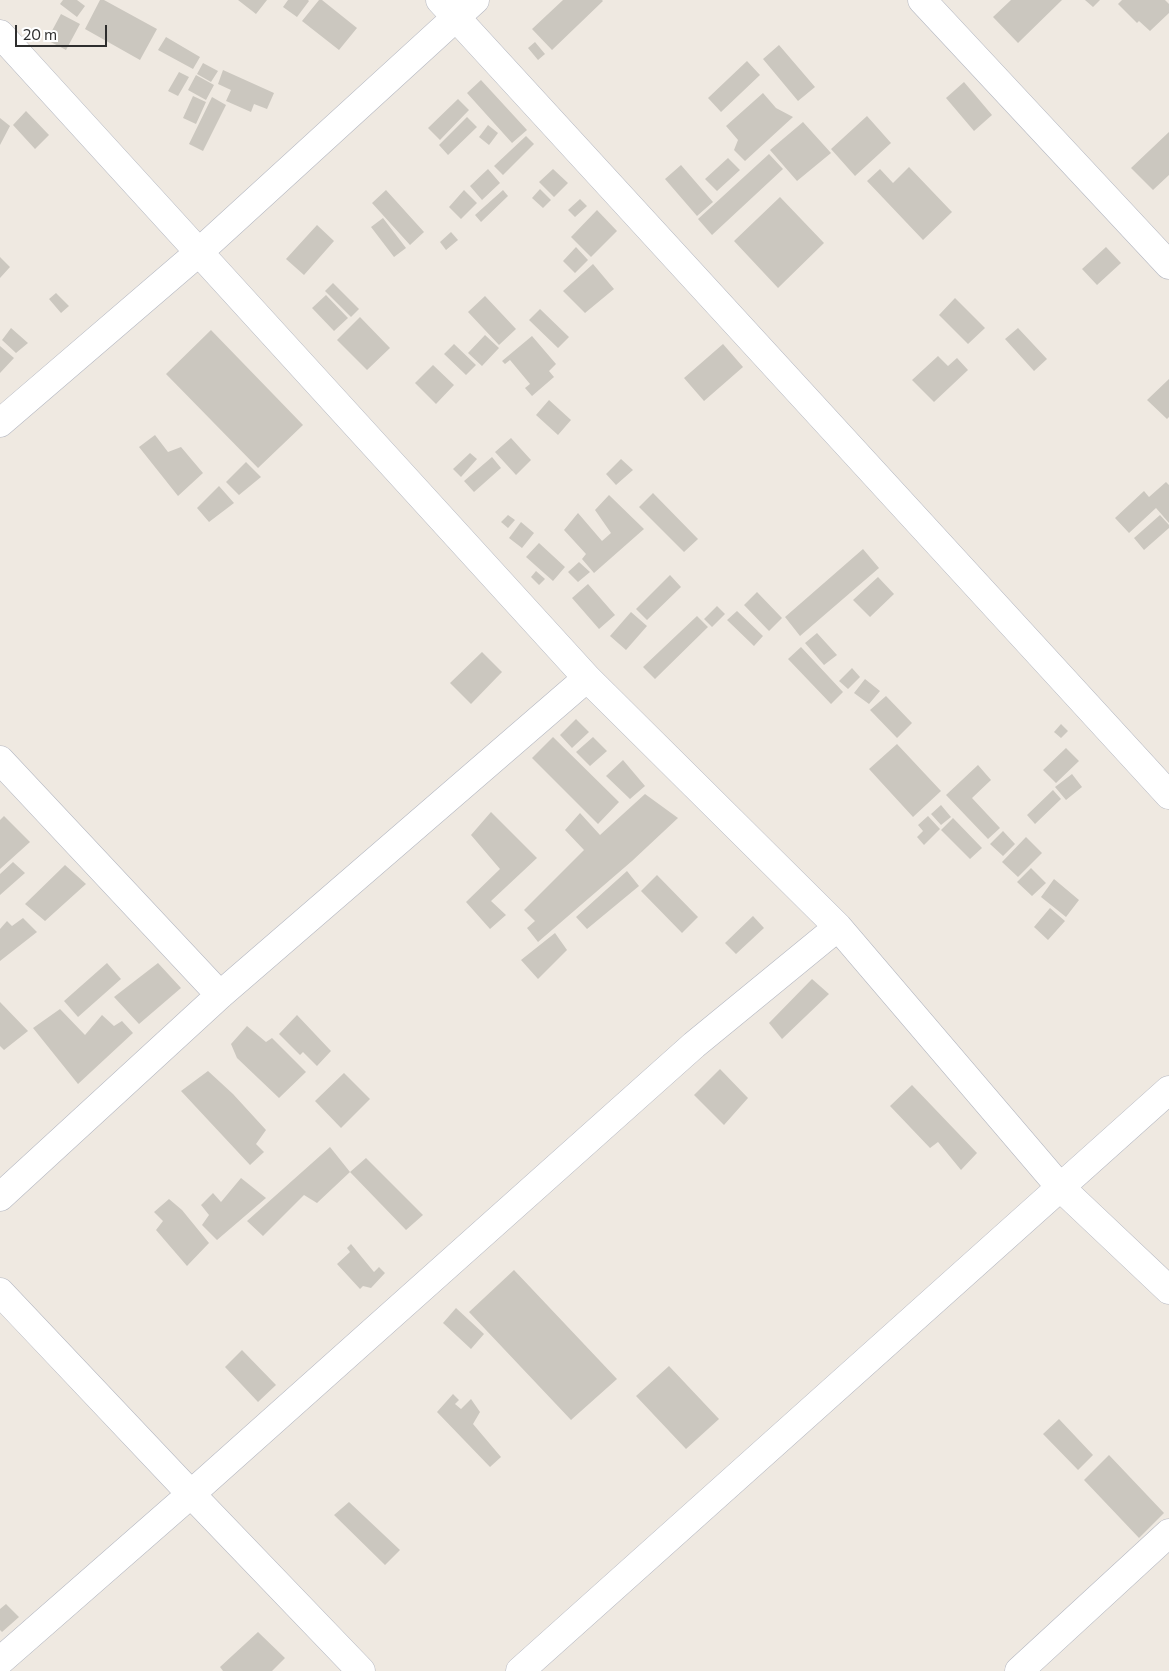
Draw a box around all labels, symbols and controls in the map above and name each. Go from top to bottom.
scale bar [18,15,110,47]
text: 20 m [23,25,57,43]

